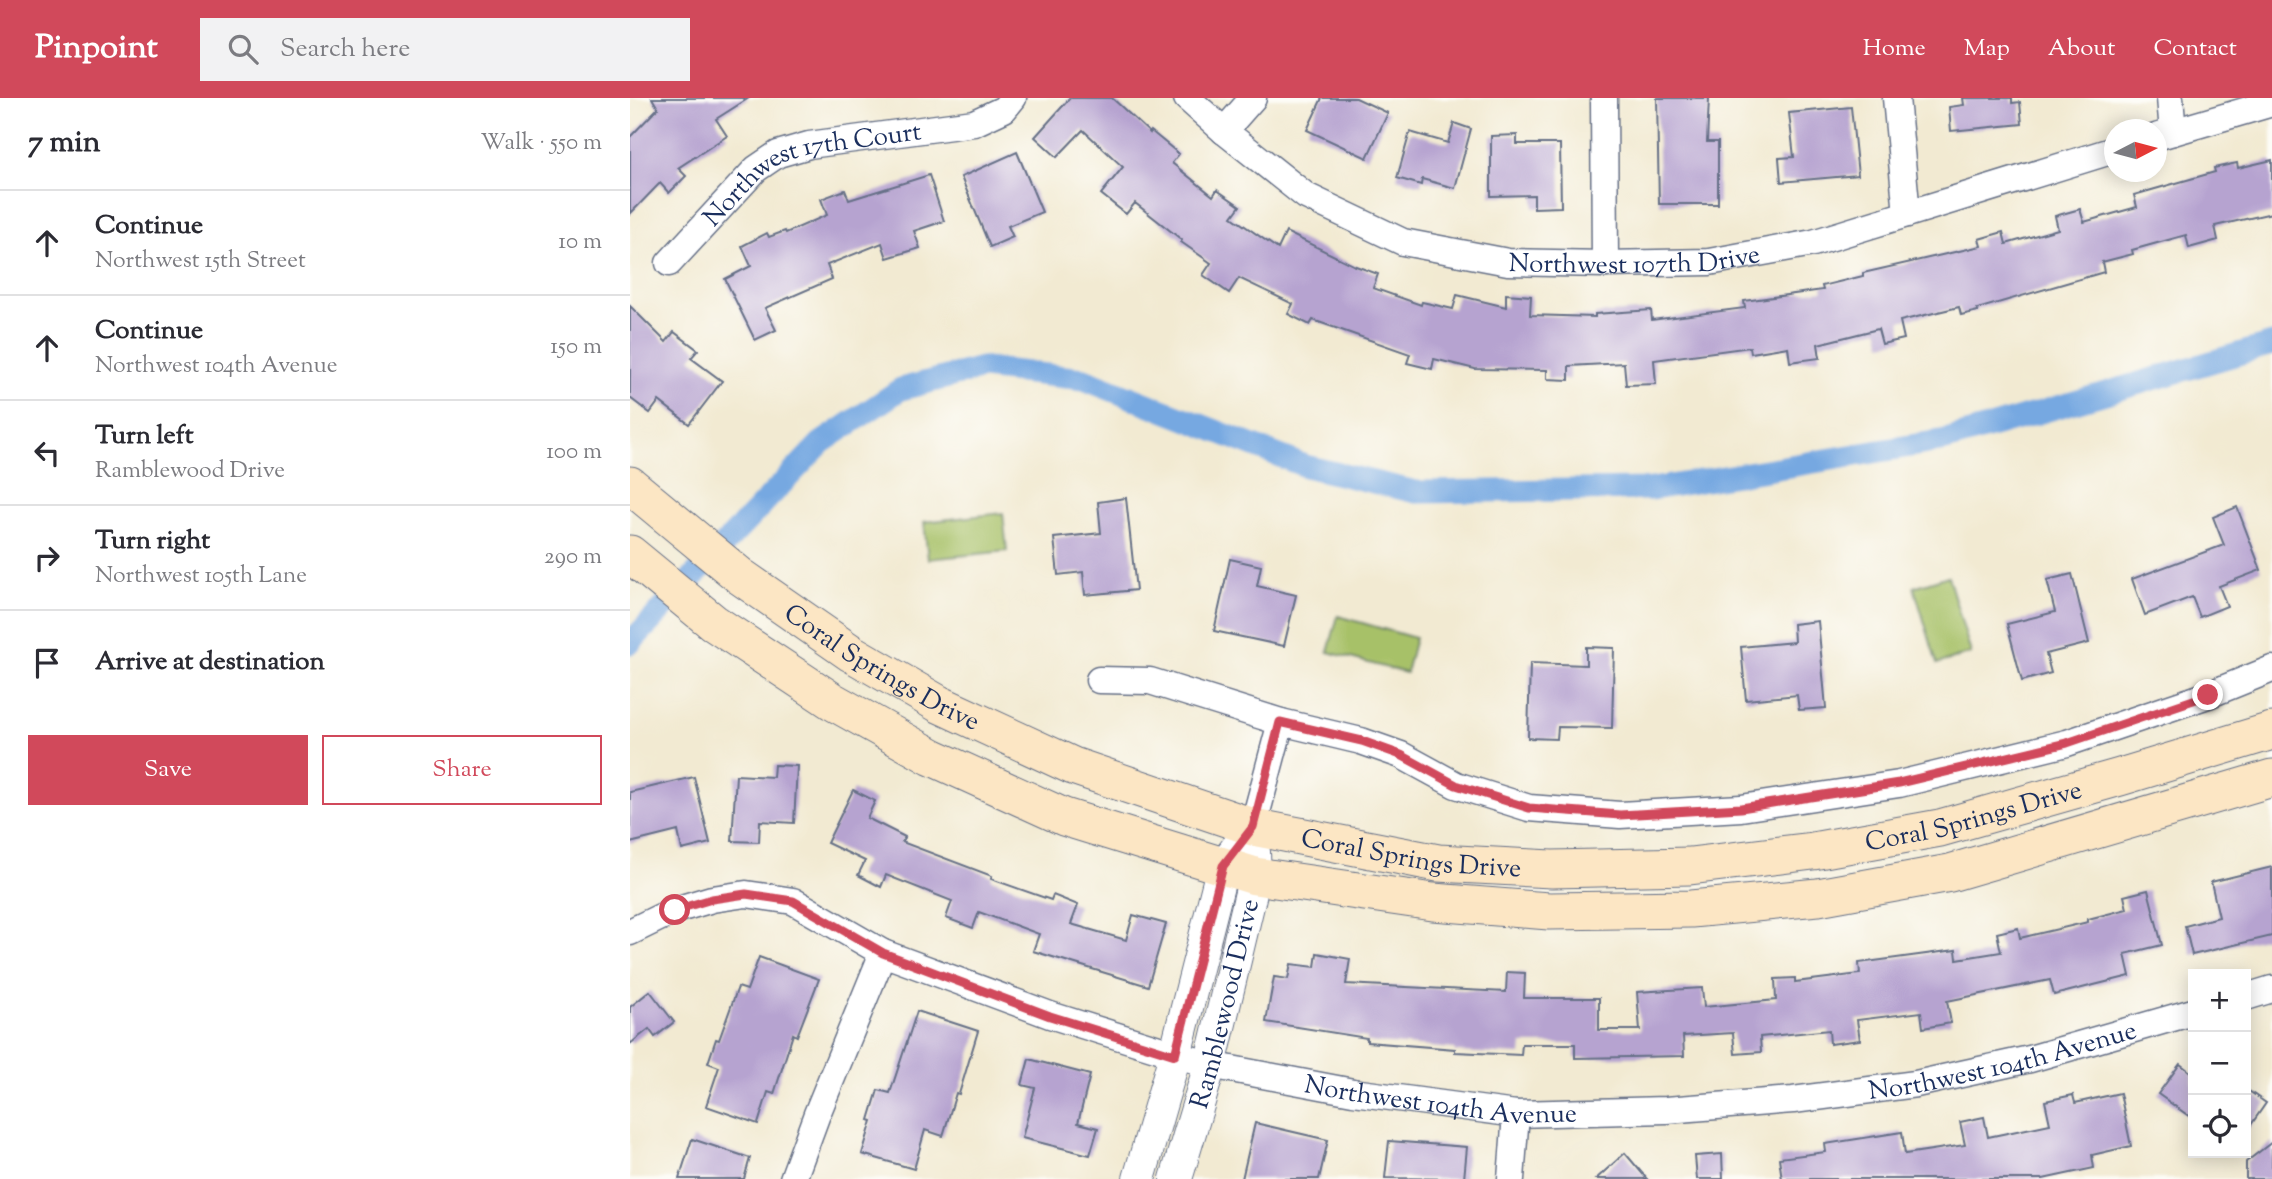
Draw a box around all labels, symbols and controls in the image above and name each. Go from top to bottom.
search box [200,18,690,81]
text: Pinpoint [35,25,158,73]
icon: search [224,30,262,68]
text: Search here [280,31,410,68]
text: Home [1863,32,1926,66]
text: Map [1964,32,2010,66]
text: About [2048,32,2115,66]
text: Contact [2153,32,2237,66]
street label: Northwest 17th Court [695,114,924,236]
north arrow [2104,119,2167,182]
text: 7 min [28,122,100,165]
text: Walk · 550 m [480,127,602,160]
text: Continue [95,208,203,245]
icon: ahead [28,224,66,262]
text: 10 m [558,226,602,259]
street label: Northwest 107th Drive [1508,237,1763,285]
text: Northwest 15th Street [95,245,306,278]
text: Continue [95,313,203,350]
icon: ahead [28,329,66,367]
text: 150 m [550,331,602,364]
text: Northwest 104th Avenue [95,350,338,383]
text: Turn left [95,418,194,455]
icon: left [28,434,66,472]
text: 100 m [546,436,602,469]
text: Ramblewood Drive [95,455,285,488]
text: Turn right [95,523,210,560]
icon: right [28,539,66,577]
text: 290 m [544,541,602,574]
text: Northwest 105th Lane [95,560,307,593]
street label: Coral Springs Drive [776,596,985,741]
icon: arrive [28,644,66,682]
text: Arrive at destination [95,644,325,681]
route end [2192,679,2223,710]
button: Save [28,735,308,805]
button: Share [322,735,602,805]
street label: Coral Springs Drive [1862,773,2086,862]
street label: Coral Springs Drive [1298,821,1522,888]
route start [659,894,690,925]
street label: Ramblewood Drive [1182,896,1270,1114]
map controls [2188,969,2251,1158]
button: + [2188,969,2251,1032]
street label: Northwest 104th Avenue [1866,1013,2141,1111]
button: − [2188,1032,2251,1095]
street label: Northwest 104th Avenue [1301,1067,1577,1135]
button: locate [2188,1095,2251,1158]

